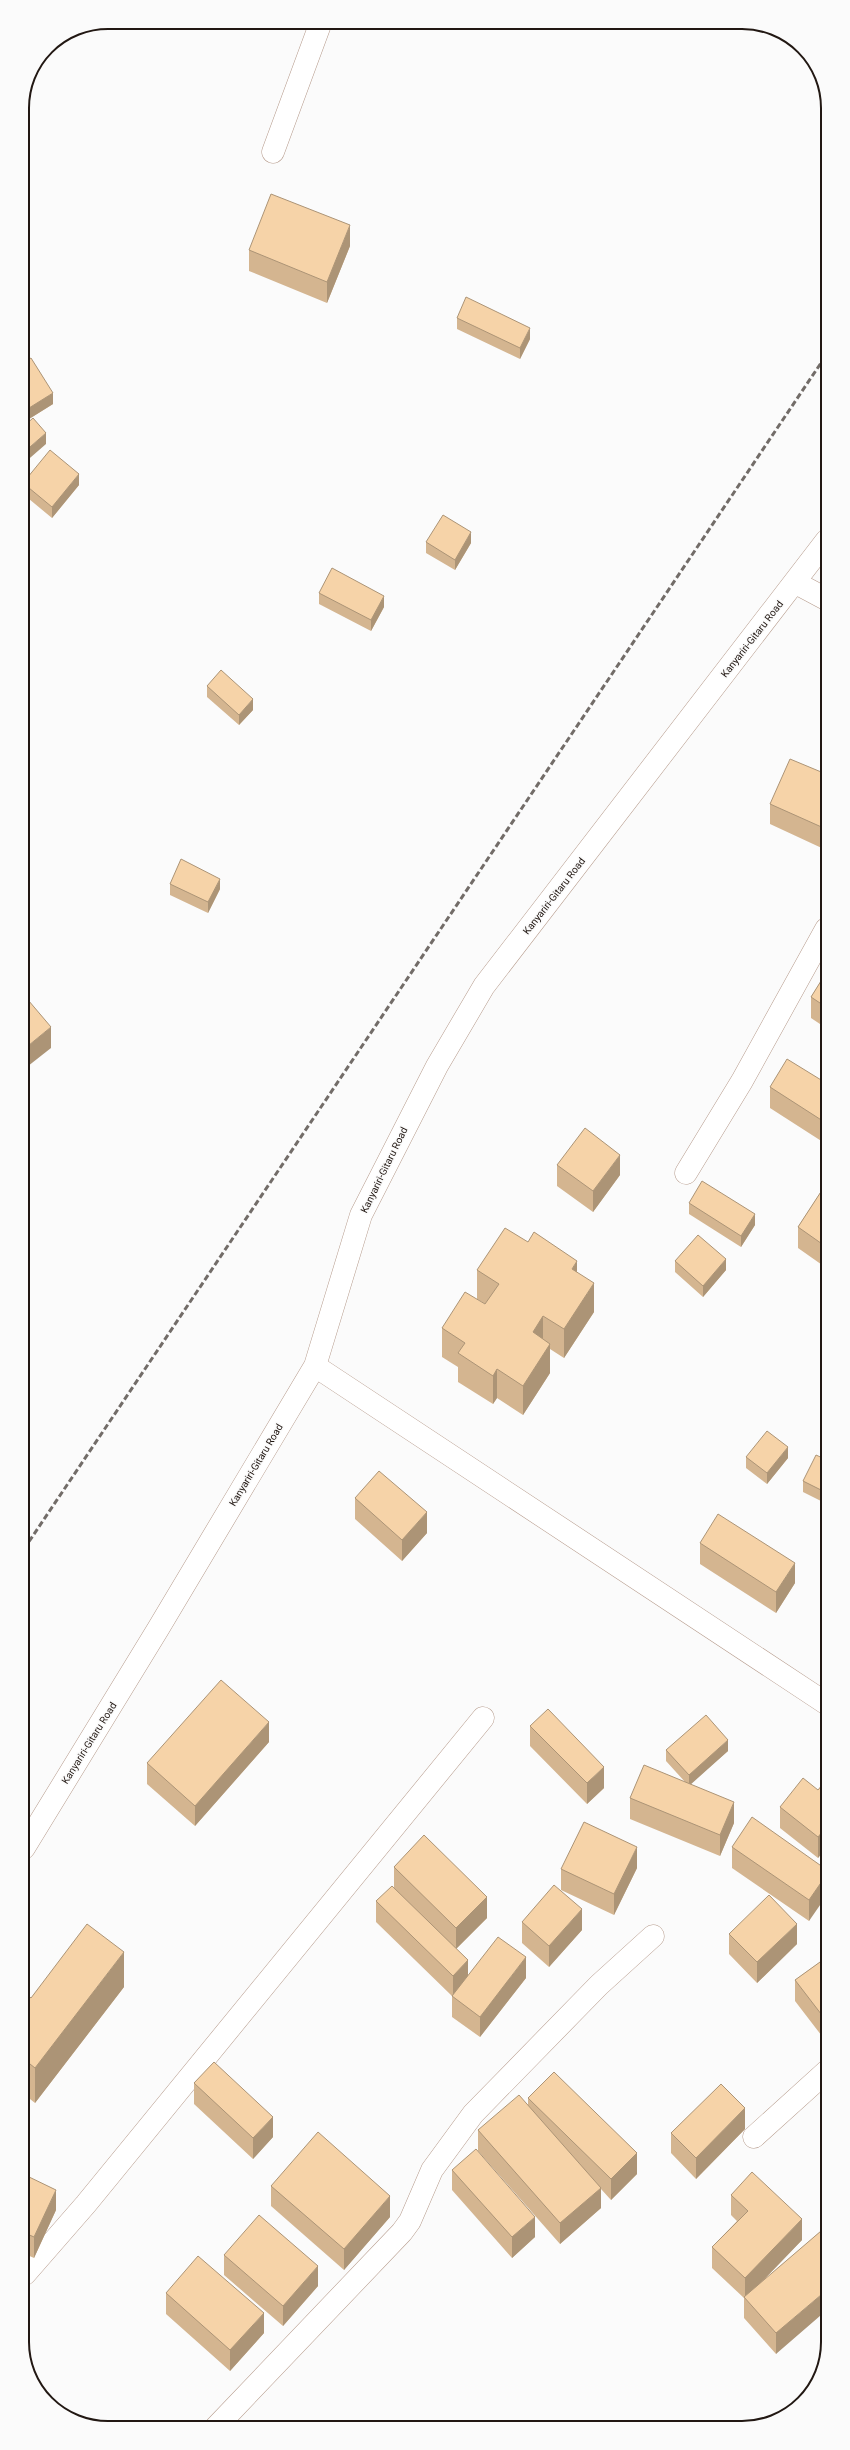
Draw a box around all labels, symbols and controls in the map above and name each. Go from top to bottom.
street label: Kanyariri-Gitaru Road [719,599,785,679]
street label: Kanyariri-Gitaru Road [521,856,587,936]
street label: Kanyariri-Gitaru Road [358,1125,410,1215]
street label: Kanyariri-Gitaru Road [227,1422,285,1508]
street label: Kanyariri-Gitaru Road [59,1700,119,1786]

